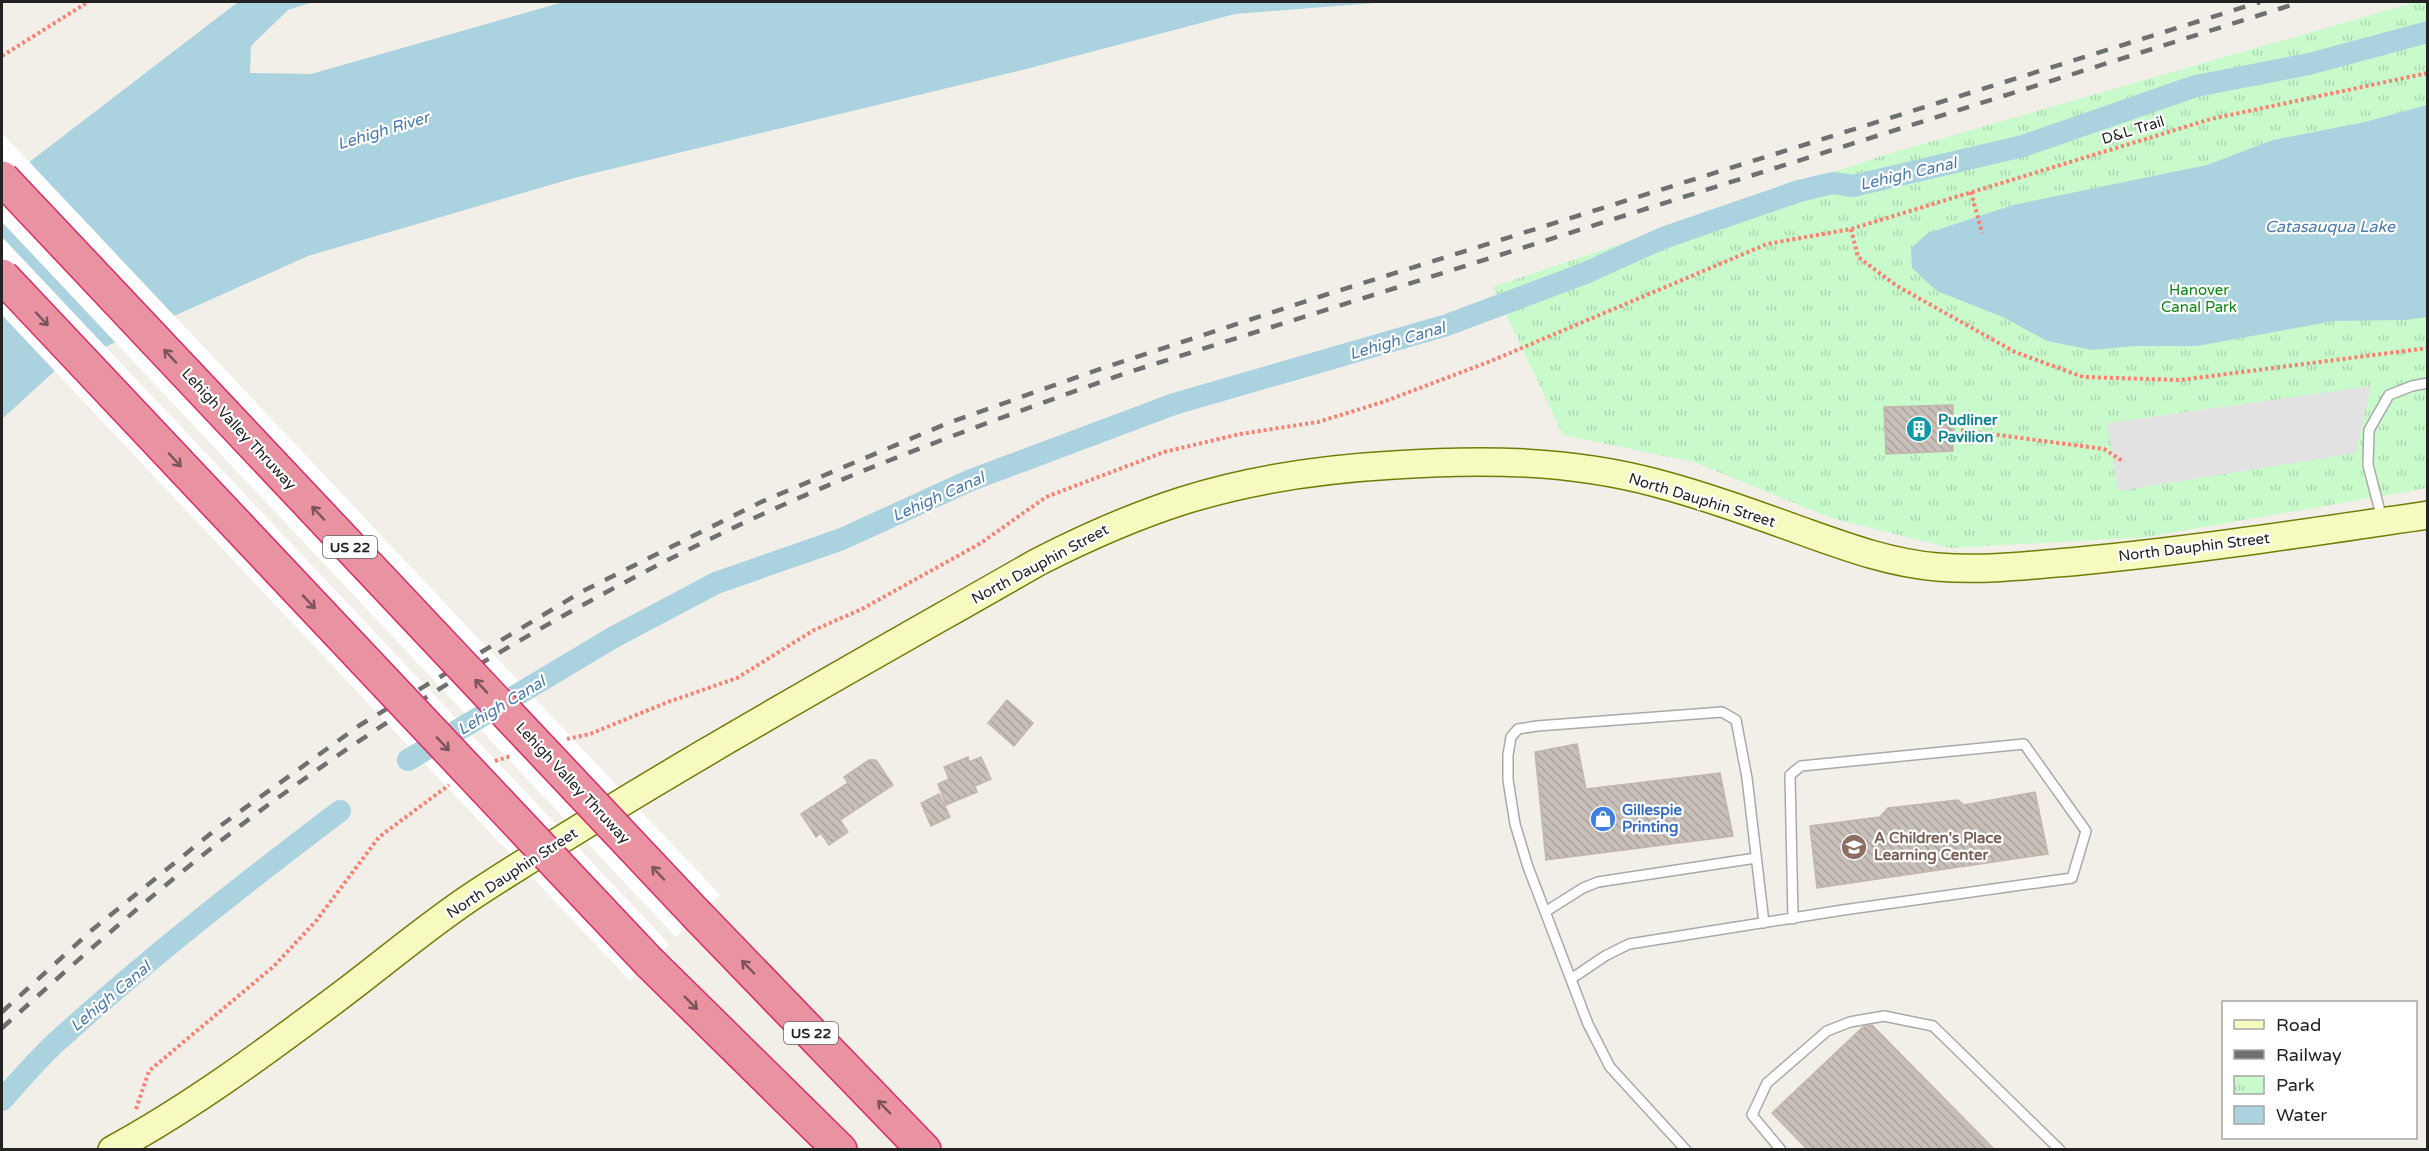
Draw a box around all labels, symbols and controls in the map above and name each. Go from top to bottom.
water label: Lehigh River [335,107,433,154]
street label: D&L Trail [2099,112,2167,148]
water label: Lehigh Canal [1858,153,1961,195]
water label: Catasauqua Lake [2265,217,2396,237]
park label: Hanover Canal Park [2161,281,2237,316]
one-way arrow [34,311,49,326]
water label: Lehigh Canal [1347,317,1449,364]
one-way arrow [163,349,177,364]
street label: Lehigh Valley Thruway [178,365,300,493]
place label: Pudliner Pavilion [1938,411,1998,446]
building icon: Pudliner Pavilion [1904,414,1934,444]
one-way arrow [168,453,183,468]
water label: Lehigh Canal [889,467,989,526]
street label: North Dauphin Street [1627,469,1778,531]
one-way arrow [311,506,325,521]
street label: North Dauphin Street [969,520,1112,608]
street label: North Dauphin Street [2117,529,2271,565]
road number: US 22 [323,536,377,558]
one-way arrow [302,595,317,610]
water label: Lehigh Canal [454,671,551,740]
one-way arrow [474,678,488,693]
street label: Lehigh Valley Thruway [512,719,634,847]
one-way arrow [436,736,450,751]
place label: Gillespie Printing [1622,801,1682,837]
shop icon: Gillespie Printing [1588,804,1618,834]
street label: North Dauphin Street [443,824,581,922]
place label: A Children's Place Learning Center [1874,829,2002,865]
school or university icon: A Children's Place Learning Center [1839,832,1869,862]
one-way arrow [651,866,665,881]
water label: Lehigh Canal [66,956,156,1036]
one-way arrow [741,960,755,975]
one-way arrow [684,996,699,1011]
legend [2222,1001,2417,1139]
text: Road [2276,1014,2321,1036]
road number: US 22 [784,1022,838,1044]
text: Railway [2276,1044,2342,1066]
text: Park [2276,1074,2315,1096]
one-way arrow [876,1100,891,1115]
text: Water [2276,1104,2327,1126]

